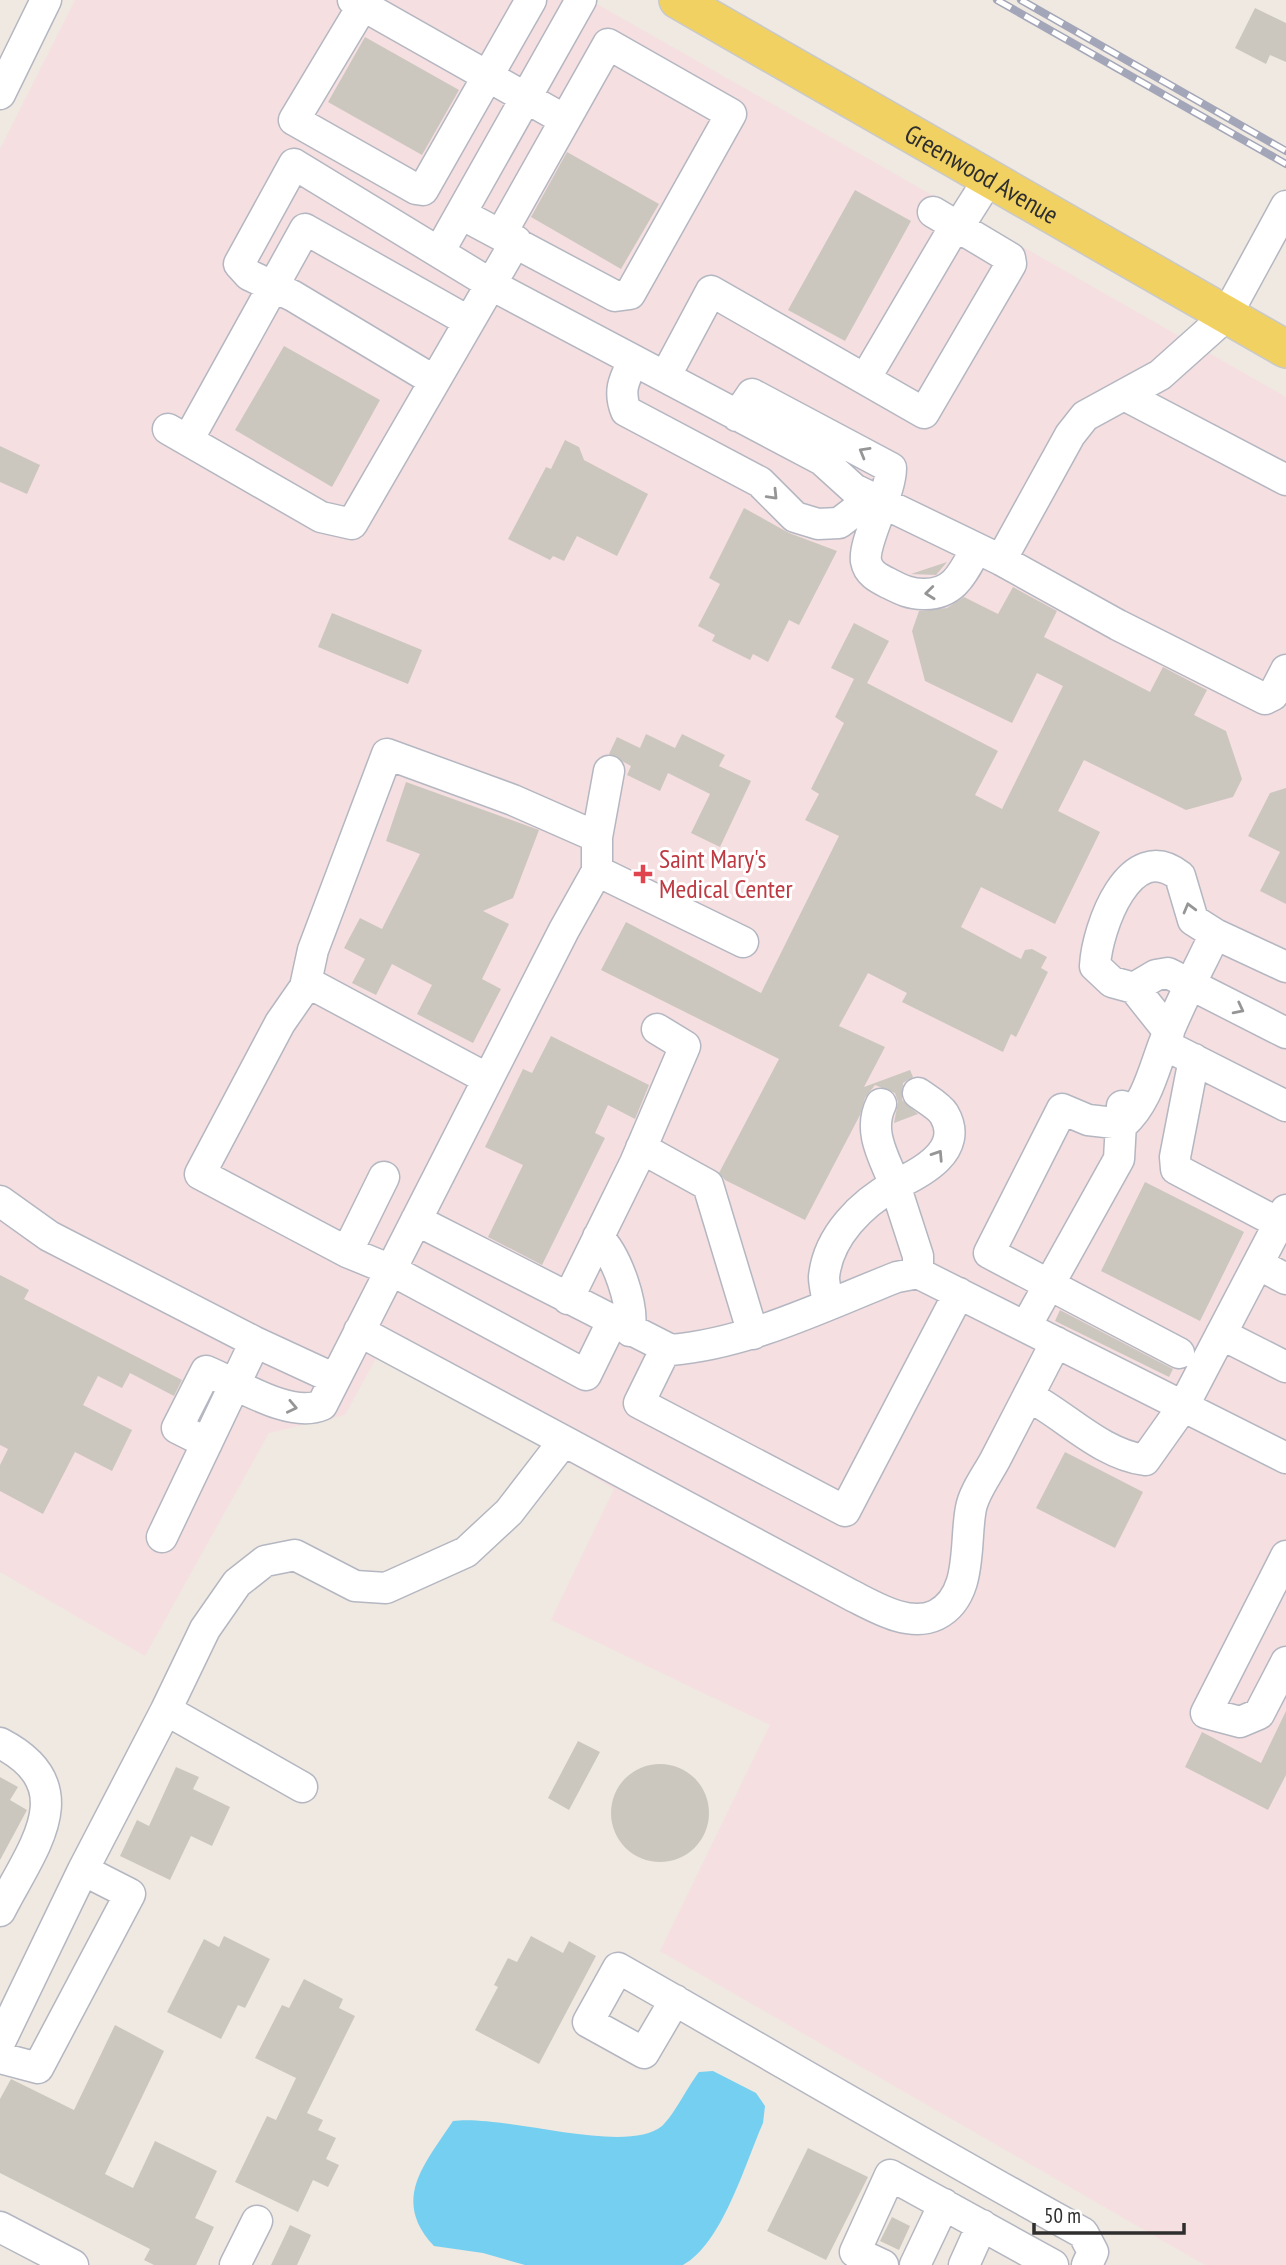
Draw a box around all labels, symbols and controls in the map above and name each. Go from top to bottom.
street label: Greenwood Avenue [899,117,1065,231]
one-way arrow [859,447,872,460]
one-way arrow [764,486,777,499]
one-way arrow [924,585,935,600]
place label: Saint Mary's Medical Center [659,842,793,905]
marker: Saint Mary's Medical Center [633,864,653,884]
one-way arrow [1183,902,1198,914]
one-way arrow [1232,1001,1244,1015]
one-way arrow [930,1150,943,1163]
one-way arrow [285,1398,297,1413]
scale bar [1034,2192,1184,2236]
text: 50 m [1044,2202,1081,2229]

